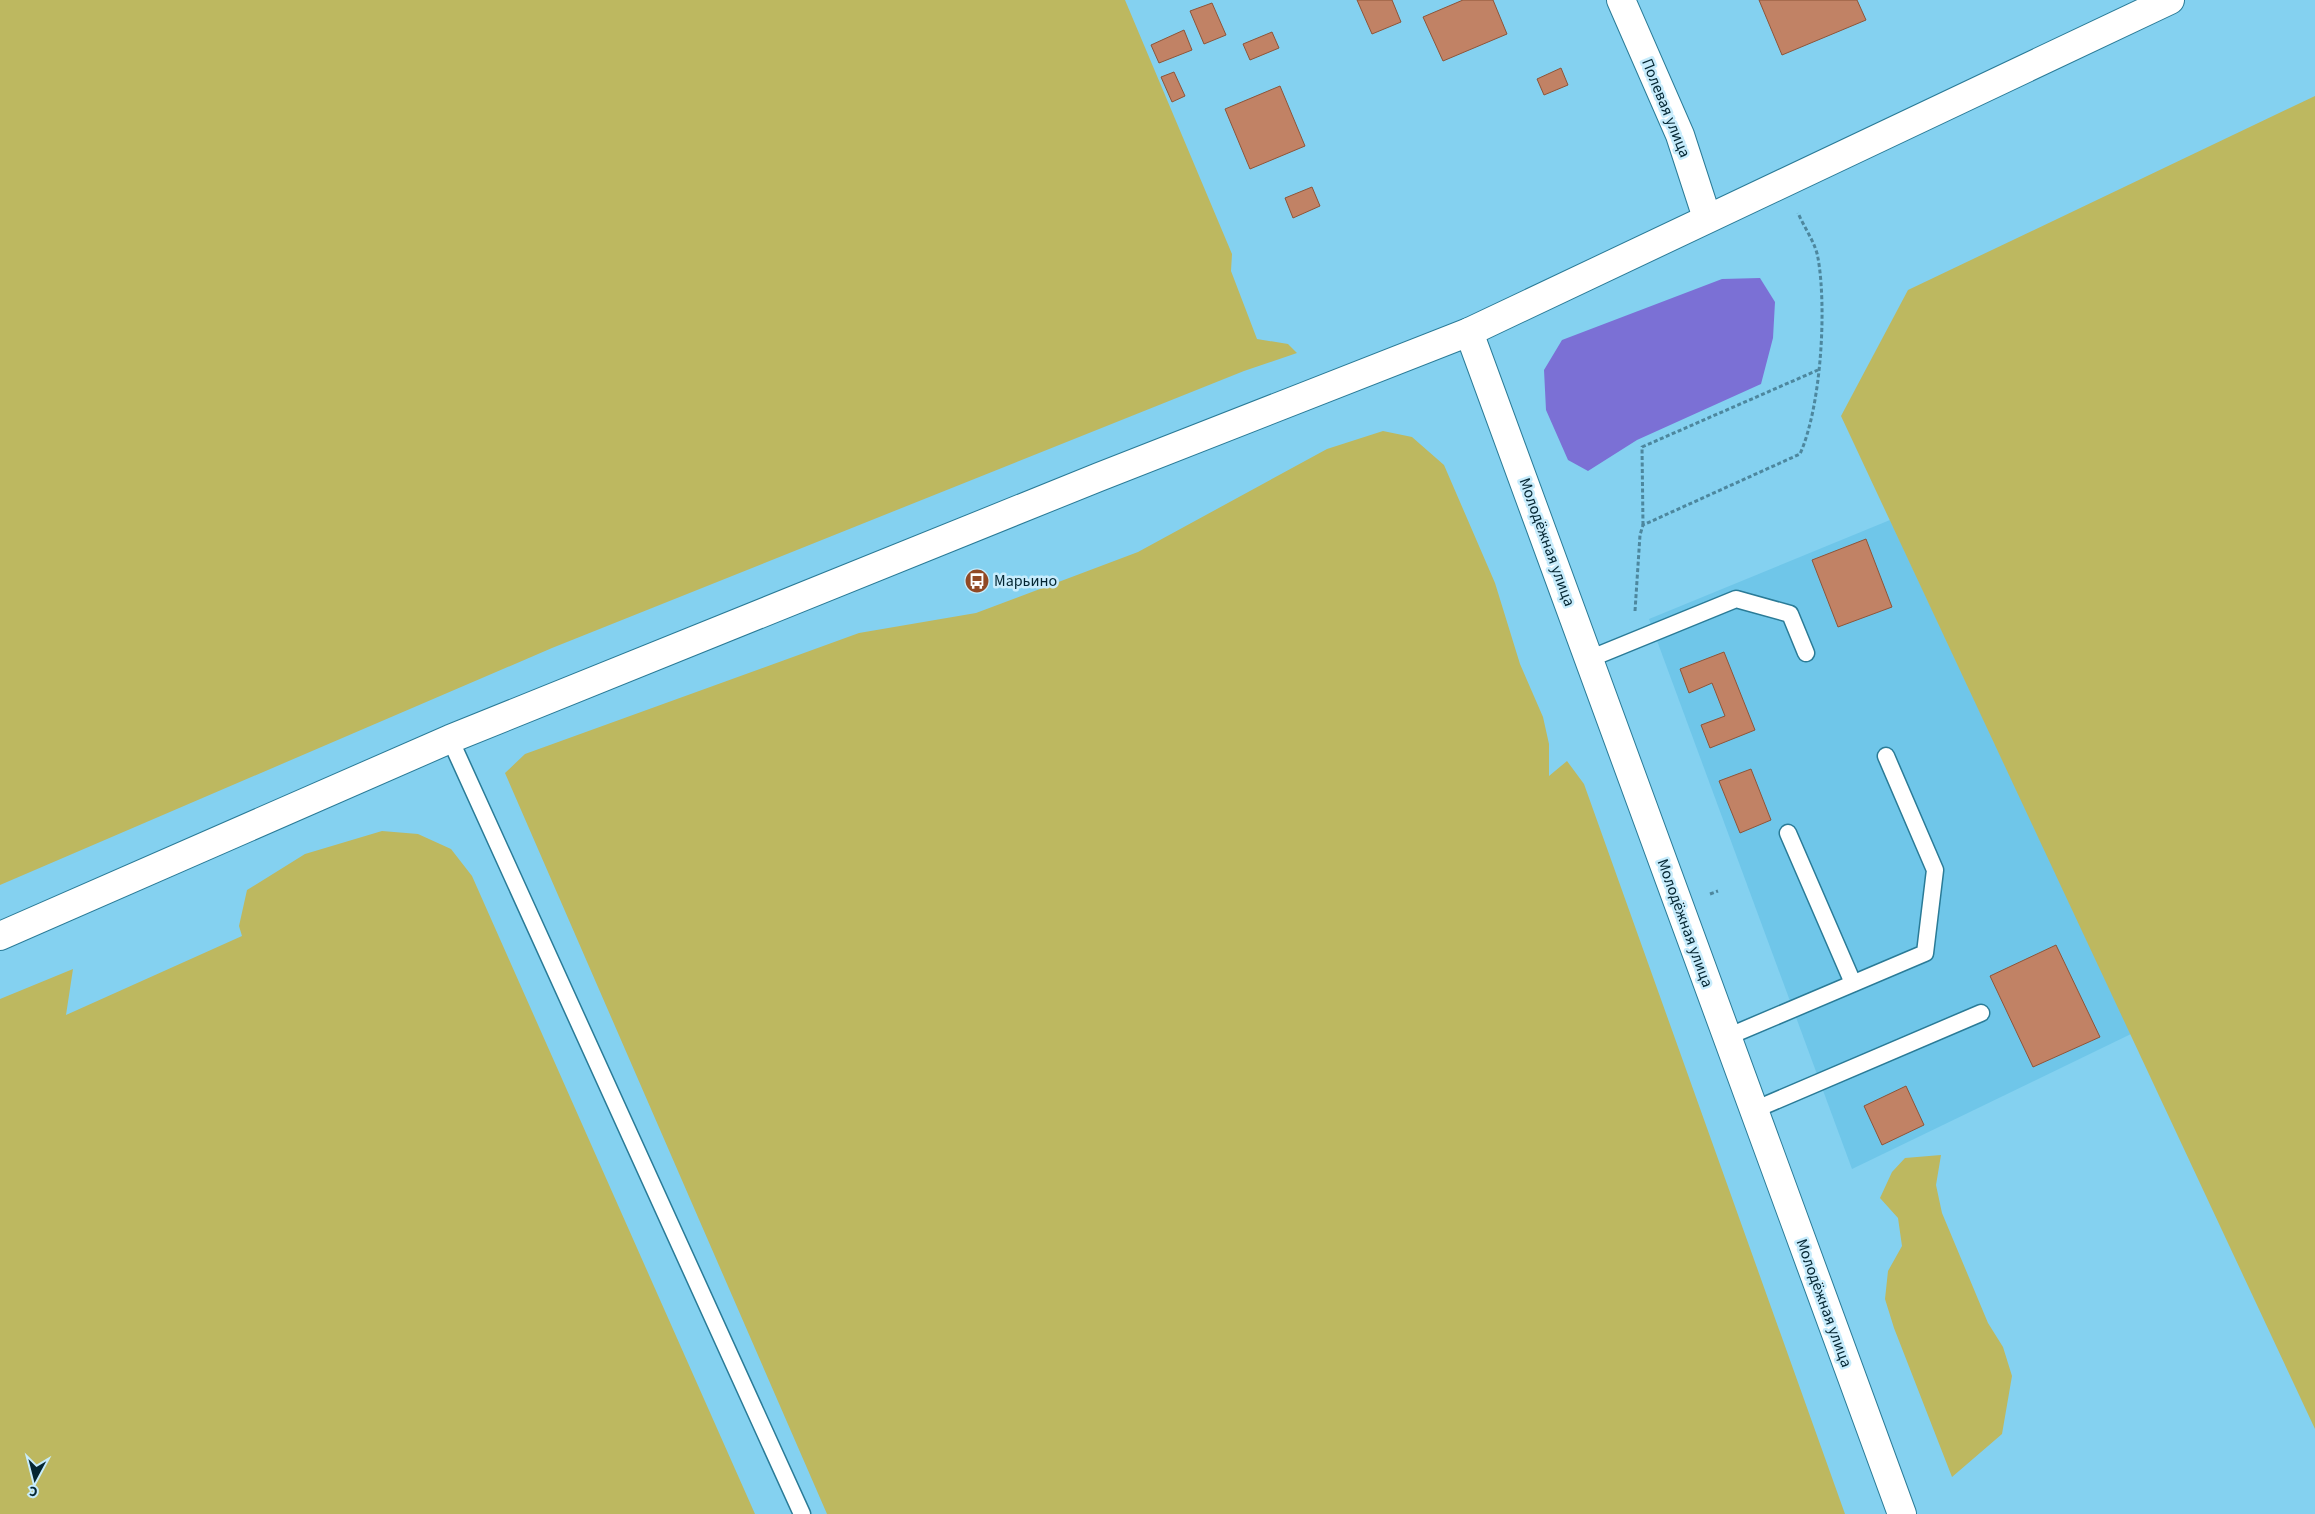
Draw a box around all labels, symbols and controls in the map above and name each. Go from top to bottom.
street label: Полевая улица [1636,55,1696,161]
street label: Молодёжная улица [1514,475,1580,609]
bus stop icon: Марьино [964,568,990,594]
place label: Марьино [994,570,1057,592]
street label: Молодёжная улица [1652,856,1718,990]
street label: Молодёжная улица [1791,1236,1857,1370]
north arrow [10,1454,60,1504]
text: С [28,1480,39,1501]

